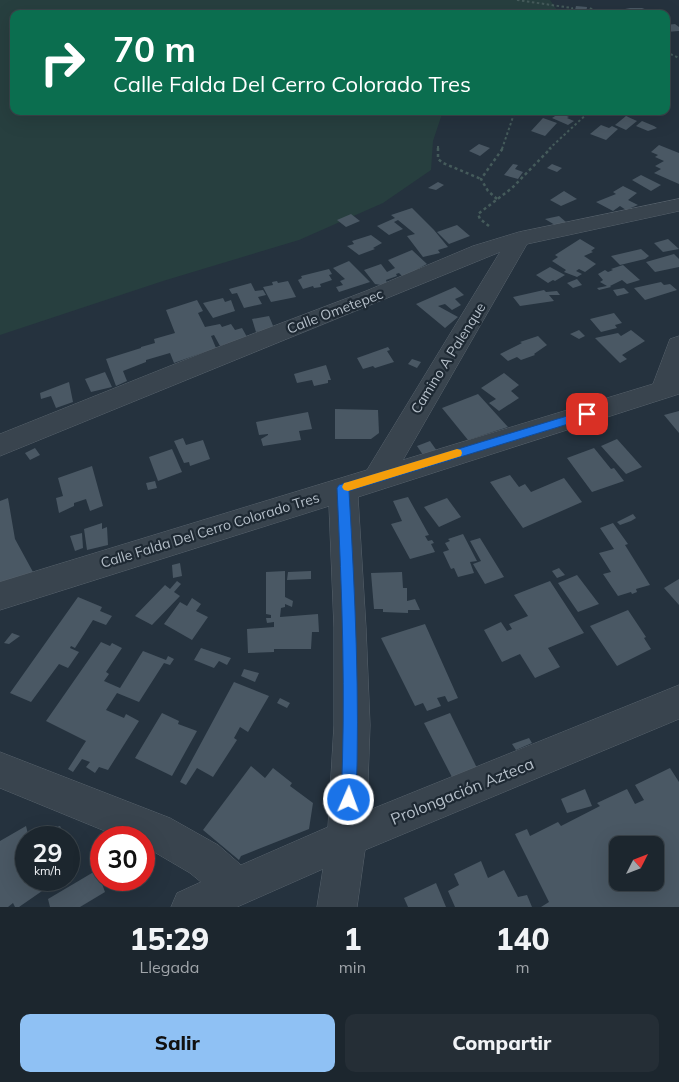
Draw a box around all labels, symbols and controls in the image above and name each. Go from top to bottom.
text: 70 m [113,27,196,71]
icon: right [30,30,95,95]
text: Calle Falda Del Cerro Colorado Tres [113,70,471,98]
street label: Calle Ometepec [284,284,386,338]
street label: Camino A Palenque [407,299,489,417]
pin [566,393,608,435]
icon: arrive [573,400,601,428]
street label: Calle Falda Del Cerro Colorado Tres [98,488,322,572]
street label: Prolongación Azteca [387,753,537,829]
position arrow [322,773,374,825]
speed limit sign: 30 [90,826,155,891]
north arrow [609,836,664,891]
map controls [609,836,664,891]
text: 29 [32,837,63,868]
text: km/h [34,863,61,878]
text: 15:29 [129,920,209,958]
text: 1 [343,920,361,958]
text: 140 [496,920,550,958]
text: Llegada [140,957,199,977]
text: min [339,957,366,977]
text: m [515,957,530,977]
button: Salir [20,1014,335,1072]
button: Compartir [345,1014,659,1072]

